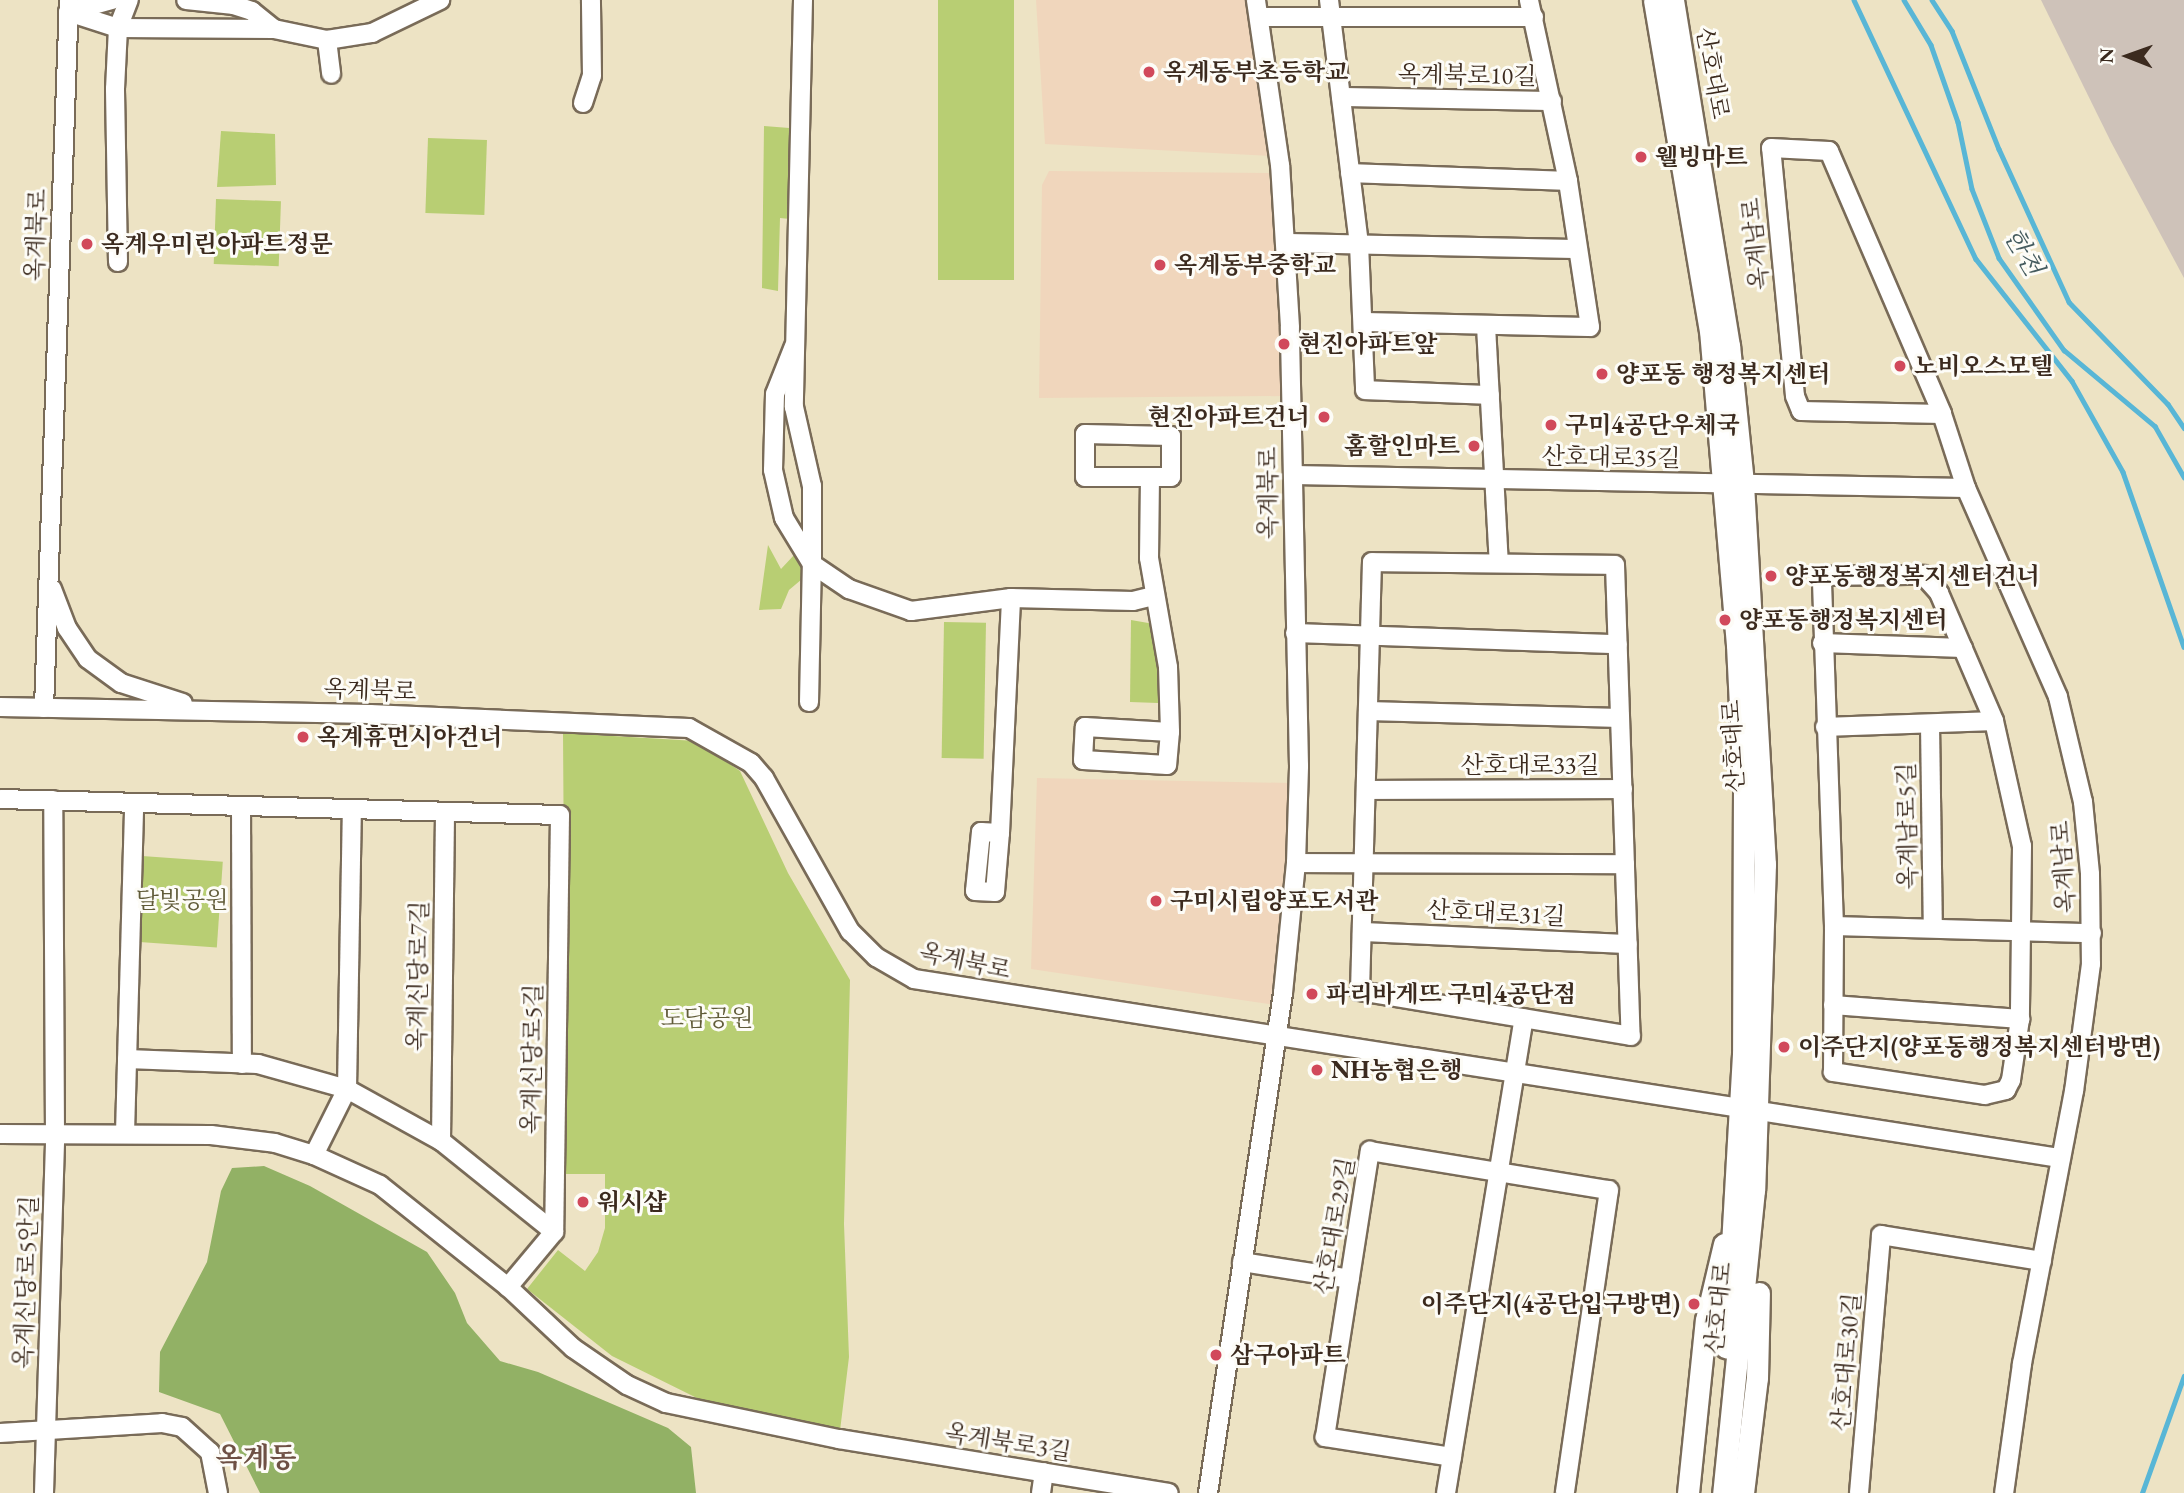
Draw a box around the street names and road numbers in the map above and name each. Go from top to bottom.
street label: 산호대로 [1691,25,1735,121]
street label: 옥계북로10길 [1397,59,1537,91]
street label: 옥계북로 [20,188,52,282]
street label: 옥계남로 [1736,196,1774,292]
street label: 산호대로35길 [1541,441,1681,473]
street label: 옥계북로 [1254,447,1282,539]
street label: 옥계북로 [323,674,417,706]
street label: 산호대로 [1716,699,1750,793]
street label: 산호대로33길 [1461,751,1599,779]
street label: 옥계남로5길 [1891,762,1923,890]
street label: 옥계남로 [2045,820,2081,914]
street label: 산호대로31길 [1426,895,1566,931]
street label: 옥계신당로7길 [402,900,434,1052]
street label: 옥계북로 [917,937,1013,985]
street label: 옥계신당로5길 [516,983,548,1135]
street label: 산호대로29길 [1308,1155,1360,1297]
street label: 옥계신당로5안길 [9,1195,43,1369]
street label: 산호대로 [1699,1260,1737,1356]
street label: 산호대로30길 [1826,1292,1866,1432]
street label: 옥계북로3길 [943,1418,1073,1466]

